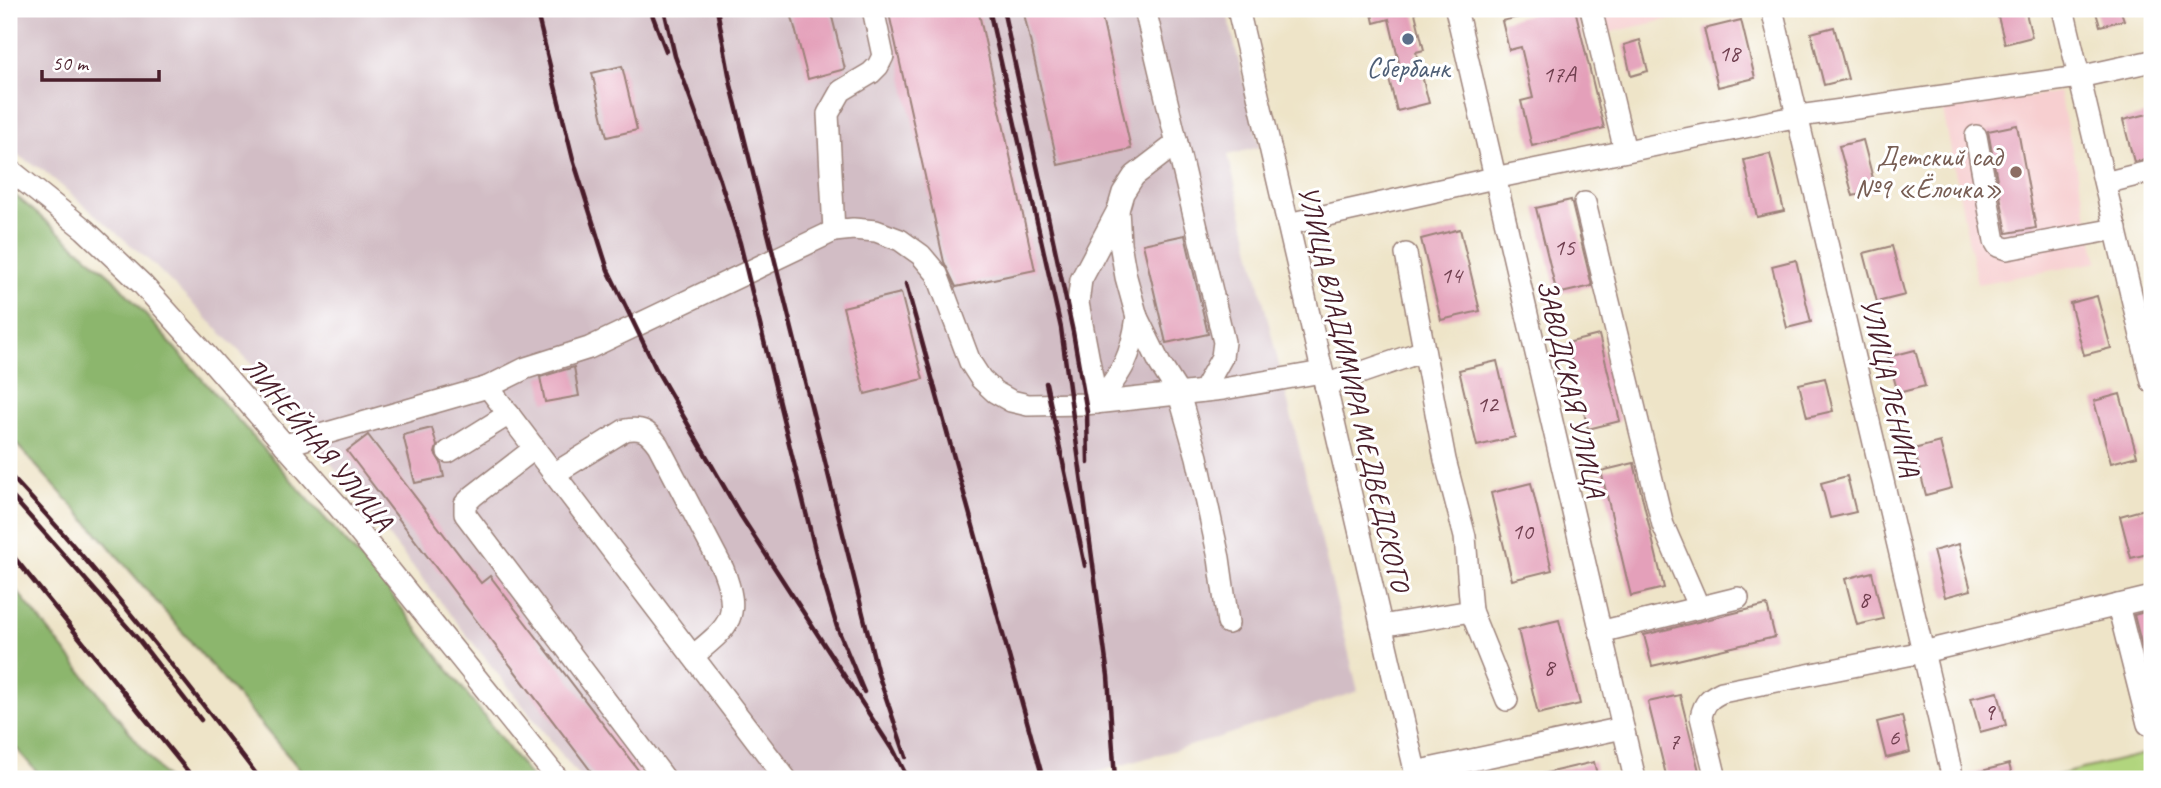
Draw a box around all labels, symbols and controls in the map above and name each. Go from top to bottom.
marker: Сбербанк [1400,31,1416,47]
scale bar [42,38,159,82]
house number: 18 [1718,38,1742,68]
text: 50 m [52,50,90,76]
place label: Сбербанк [1367,50,1452,85]
house number: 17А [1542,59,1577,89]
place label: Детский сад №9 «Ёлочка» [1855,139,2005,206]
marker: Детский сад №9 «Ёлочка» [2008,164,2024,180]
street label: УЛИЦА ВЛАДИМИРА МЕДВЕДСКОГО [1291,182,1419,597]
house number: 15 [1553,232,1576,262]
house number: 14 [1440,260,1464,290]
street label: ЗАВОДСКАЯ УЛИЦА [1529,276,1614,502]
street label: УЛИЦА ЛЕНИНА [1853,294,1928,481]
street label: ЛИНЕЙНАЯ УЛИЦА [236,350,402,538]
house number: 12 [1476,389,1500,419]
house number: 10 [1511,516,1535,546]
house number: 8 [1859,584,1872,614]
house number: 8 [1544,652,1557,682]
house number: 9 [1984,697,1997,727]
house number: 6 [1889,722,1901,752]
house number: 7 [1669,726,1681,756]

